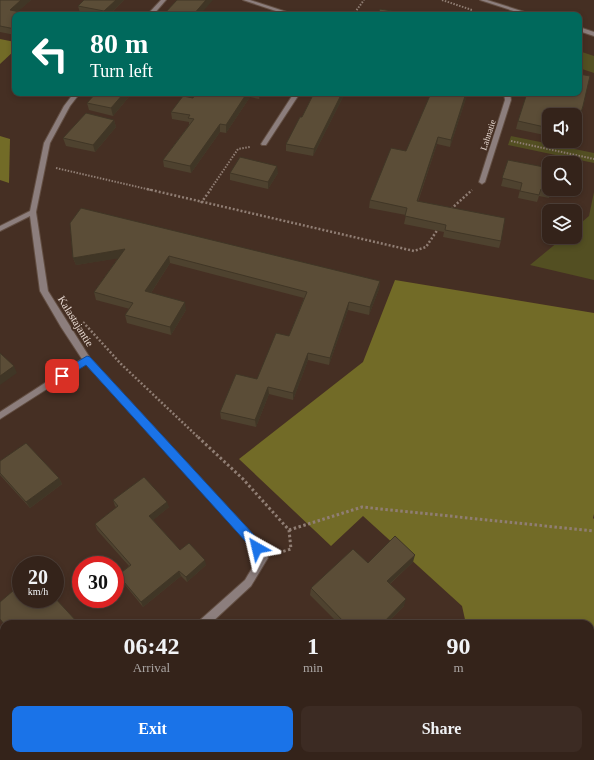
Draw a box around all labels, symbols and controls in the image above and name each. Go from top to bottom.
icon: left [24,28,76,80]
text: 80 m [90,28,148,59]
text: Turn left [90,61,153,81]
map controls [542,108,582,244]
button: sound [542,108,582,148]
street label: Lahnatie [478,118,498,152]
button: search [542,156,582,196]
button: layers [542,204,582,244]
street label: Kalastajantie [56,293,96,349]
pin [45,359,79,393]
icon: arrive [51,365,73,387]
position arrow [236,527,278,569]
speed limit sign: 30 [72,556,124,608]
text: 20 [28,566,48,588]
text: km/h [28,586,48,597]
text: 06:42 [123,633,179,659]
text: 1 [307,633,319,659]
text: 90 [447,633,471,659]
text: Arrival [133,660,170,675]
text: min [303,660,323,675]
text: m [453,660,464,675]
button: Exit [12,706,293,752]
button: Share [301,706,582,752]

